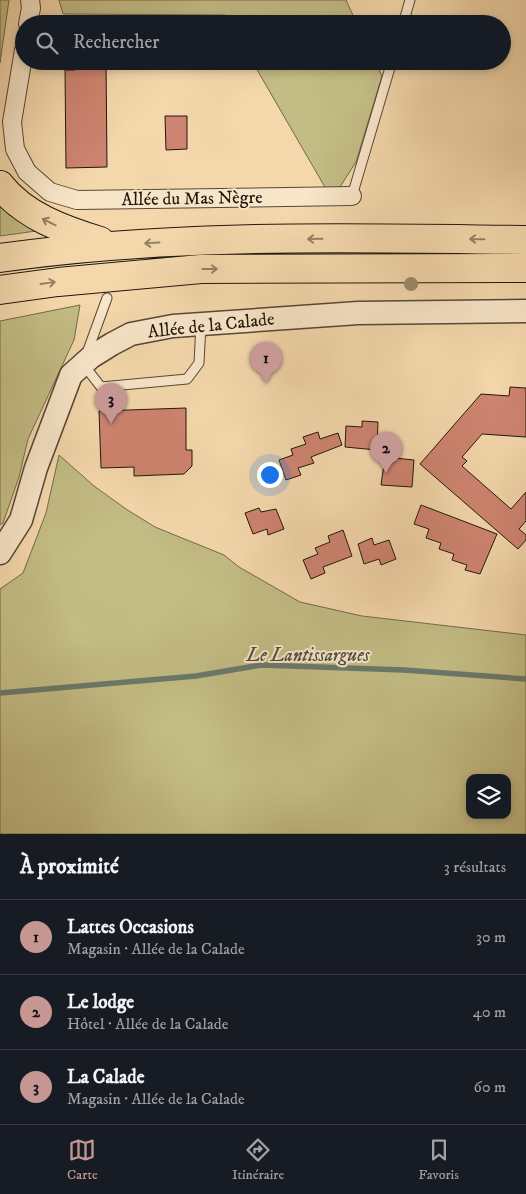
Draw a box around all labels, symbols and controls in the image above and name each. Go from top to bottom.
search box [15,15,511,70]
icon: search [33,29,61,57]
text: Rechercher [73,31,159,54]
street label: Allée du Mas Nègre [121,187,263,211]
one-way arrow [42,217,57,226]
one-way arrow [307,234,324,244]
one-way arrow [470,234,486,244]
one-way arrow [145,238,161,247]
one-way arrow [202,264,218,274]
one-way arrow [40,278,56,288]
street label: Allée de la Calade [147,308,276,344]
pin: 1 [250,342,282,383]
pin: 3 [95,383,127,424]
pin: 2 [370,432,402,473]
your location [257,462,283,488]
water label: Le Lantissargues [246,644,371,667]
map controls [466,774,511,819]
button: layers [466,774,511,819]
text: À proximité [20,854,119,880]
text: 3 résultats [444,857,506,877]
text: Lattes Occasions [67,916,194,939]
text: 1 [33,927,39,947]
text: 30 m [476,927,506,947]
text: Magasin · Allée de la Calade [67,939,245,959]
text: Le lodge [67,991,134,1014]
text: 2 [32,1002,40,1022]
text: 40 m [473,1002,506,1022]
text: Hôtel · Allée de la Calade [67,1014,228,1034]
text: La Calade [67,1066,145,1089]
text: 3 [33,1077,39,1097]
text: 60 m [474,1077,506,1097]
text: Magasin · Allée de la Calade [67,1089,245,1109]
tab: Carte [67,1136,98,1184]
tab: Itinéraire [232,1136,284,1184]
tab: Favoris [418,1136,459,1184]

